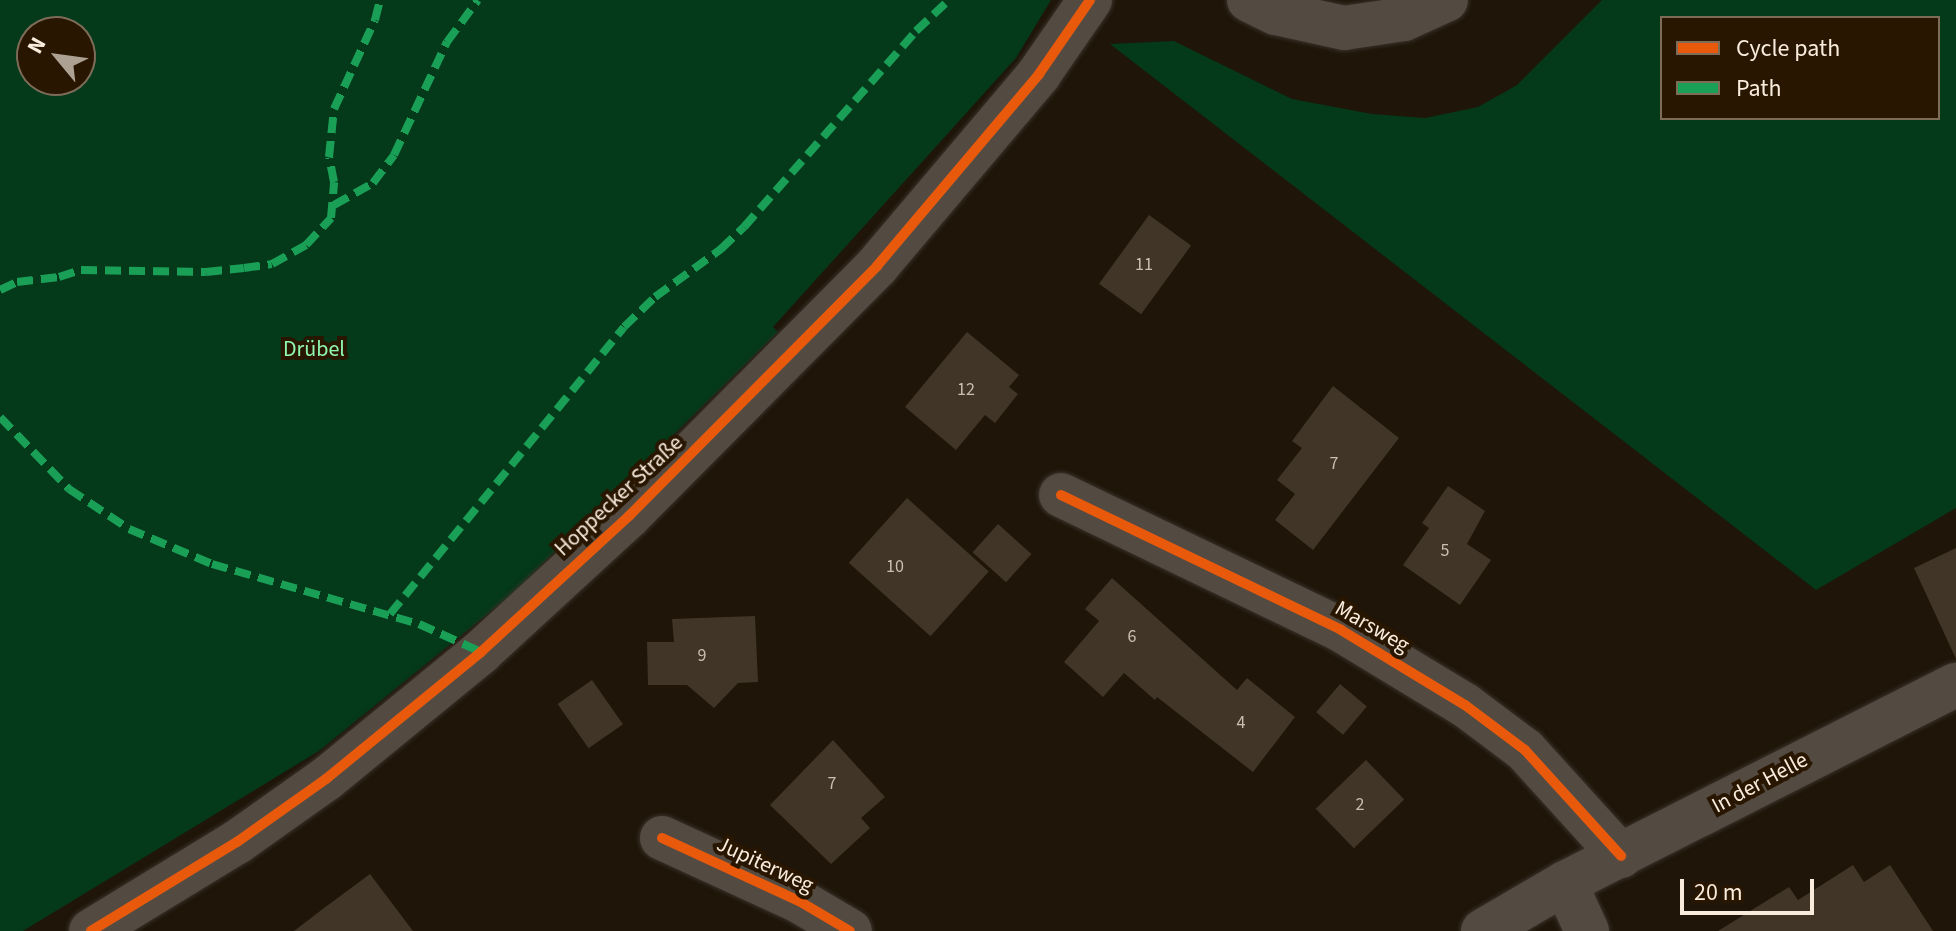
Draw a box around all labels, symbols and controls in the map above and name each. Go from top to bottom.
north arrow [16,16,96,96]
legend [1660,16,1940,120]
text: N [19,31,54,60]
text: Cycle path [1736,31,1840,66]
text: Path [1736,71,1782,106]
house number: 11 [1135,254,1153,276]
park label: Drübel [283,337,345,363]
house number: 12 [957,379,975,401]
street label: Hoppecker Straße [549,430,689,562]
house number: 7 [1330,453,1338,475]
house number: 5 [1441,540,1449,562]
house number: 10 [886,556,904,578]
street label: Marsweg [1330,595,1414,659]
house number: 6 [1128,626,1136,648]
house number: 9 [698,645,706,667]
house number: 4 [1237,712,1245,734]
street label: In der Helle [1708,747,1812,819]
house number: 7 [828,773,836,795]
house number: 2 [1356,794,1364,816]
street label: Jupiterweg [712,831,818,899]
scale bar [1684,863,1818,913]
text: 20 m [1694,875,1743,910]

